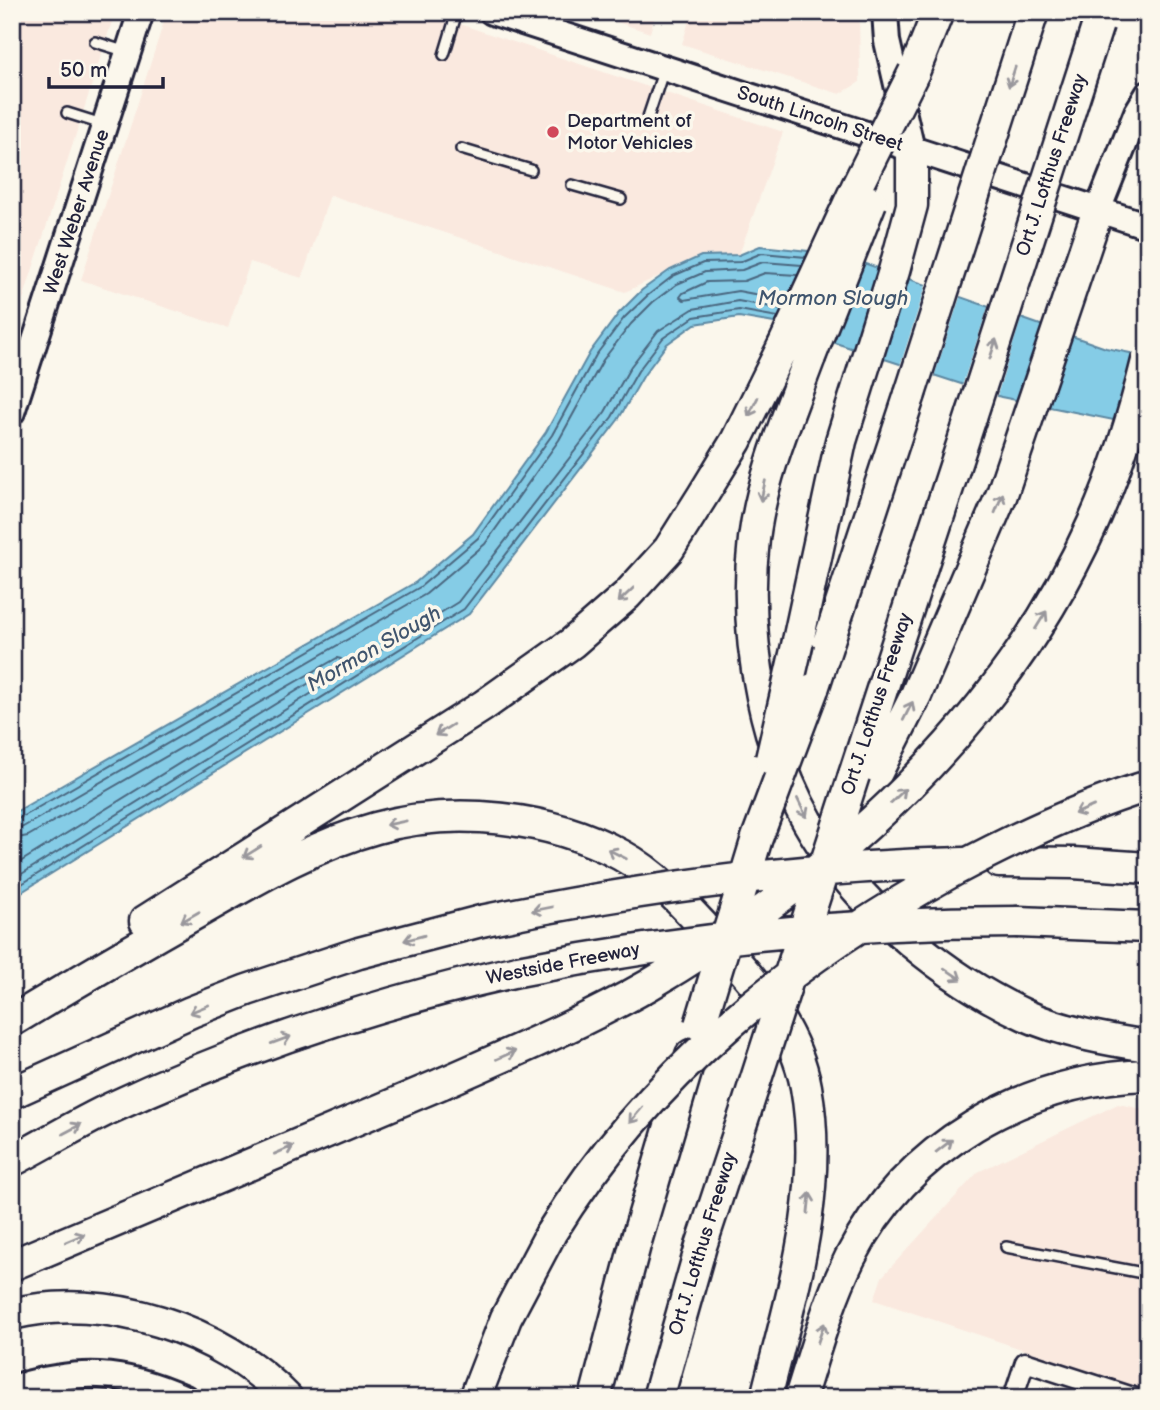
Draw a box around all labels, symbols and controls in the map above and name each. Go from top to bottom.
scale bar [49,46,163,90]
text: 50 m [60,58,107,83]
one-way arrow [1005,66,1018,88]
street label: Ort J. Lofthus Freeway [1012,71,1092,259]
street label: South Lincoln Street [734,81,906,157]
place label: Department of Motor Vehicles [567,110,693,155]
marker: Department of Motor Vehicles [545,124,561,140]
street label: West Weber Avenue [39,126,115,298]
water label: Mormon Slough [758,286,909,311]
one-way arrow [987,338,1000,360]
one-way arrow [745,396,759,417]
one-way arrow [756,479,770,502]
one-way arrow [993,492,1006,514]
one-way arrow [618,586,635,603]
water label: Mormon Slough [303,600,446,697]
street label: Ort J. Lofthus Freeway [837,610,917,798]
one-way arrow [1034,611,1048,631]
one-way arrow [901,701,915,722]
one-way arrow [435,724,455,738]
one-way arrow [889,788,906,805]
one-way arrow [795,797,809,818]
one-way arrow [1073,804,1095,817]
one-way arrow [385,817,408,831]
one-way arrow [243,845,262,860]
one-way arrow [607,846,628,860]
one-way arrow [531,902,554,916]
one-way arrow [180,910,200,924]
one-way arrow [403,932,426,945]
street label: Westside Freeway [484,938,642,990]
one-way arrow [943,967,962,981]
one-way arrow [188,1004,210,1017]
one-way arrow [270,1032,292,1045]
one-way arrow [495,1048,516,1061]
one-way arrow [629,1106,645,1124]
one-way arrow [62,1122,82,1136]
one-way arrow [934,1138,952,1154]
one-way arrow [273,1142,295,1155]
street label: Ort J. Lofthus Freeway [664,1149,742,1338]
one-way arrow [803,1192,816,1215]
one-way arrow [64,1231,85,1244]
one-way arrow [816,1322,828,1344]

